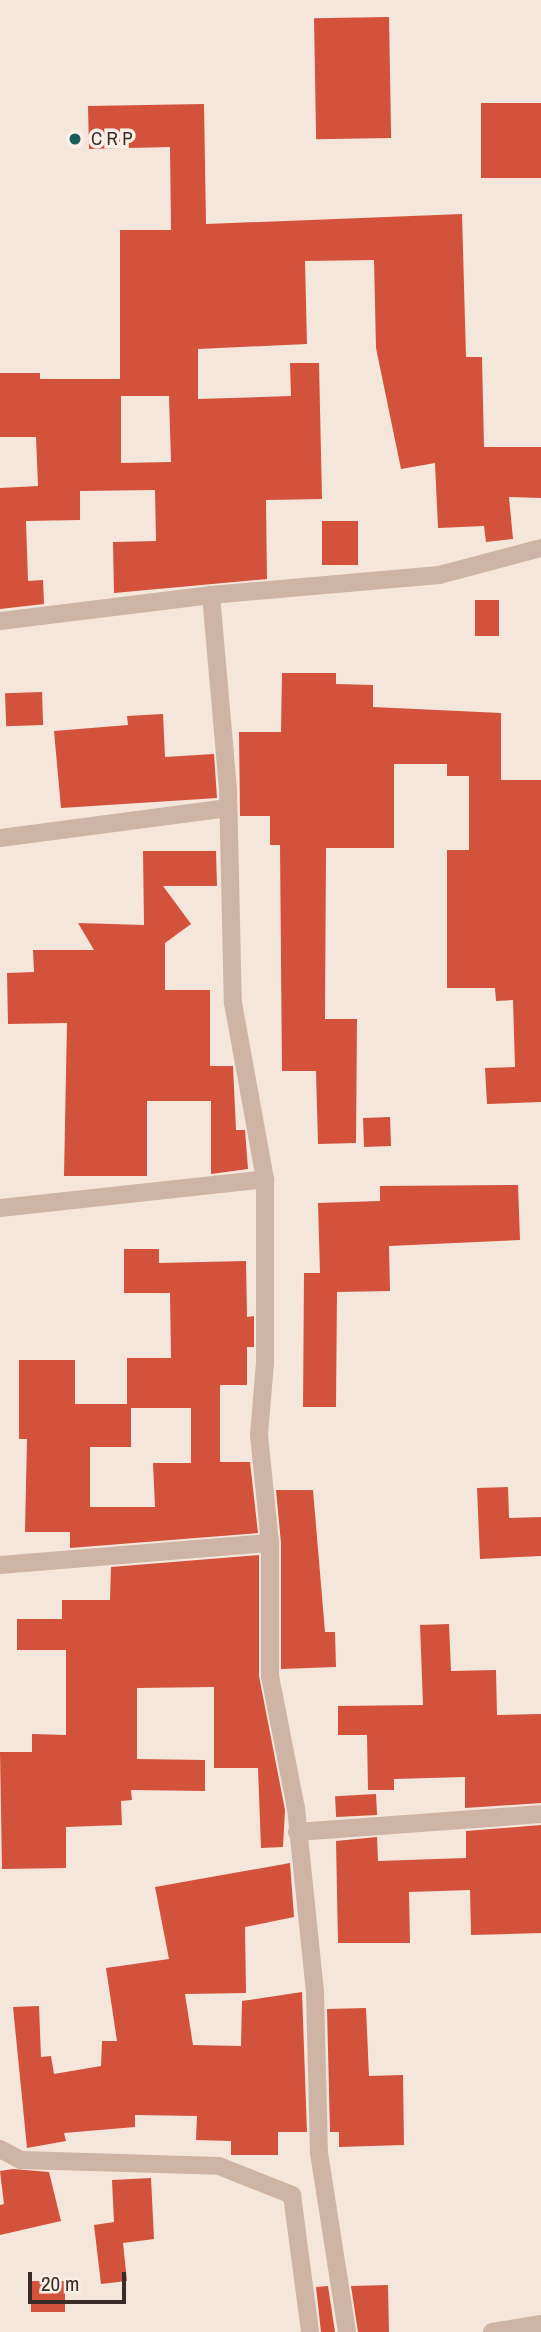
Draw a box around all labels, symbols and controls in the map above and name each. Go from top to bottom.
place label: C R P [91,128,133,150]
marker: C R P [65,129,85,149]
scale bar [32,2258,130,2302]
text: 20 m [41,2269,79,2298]

